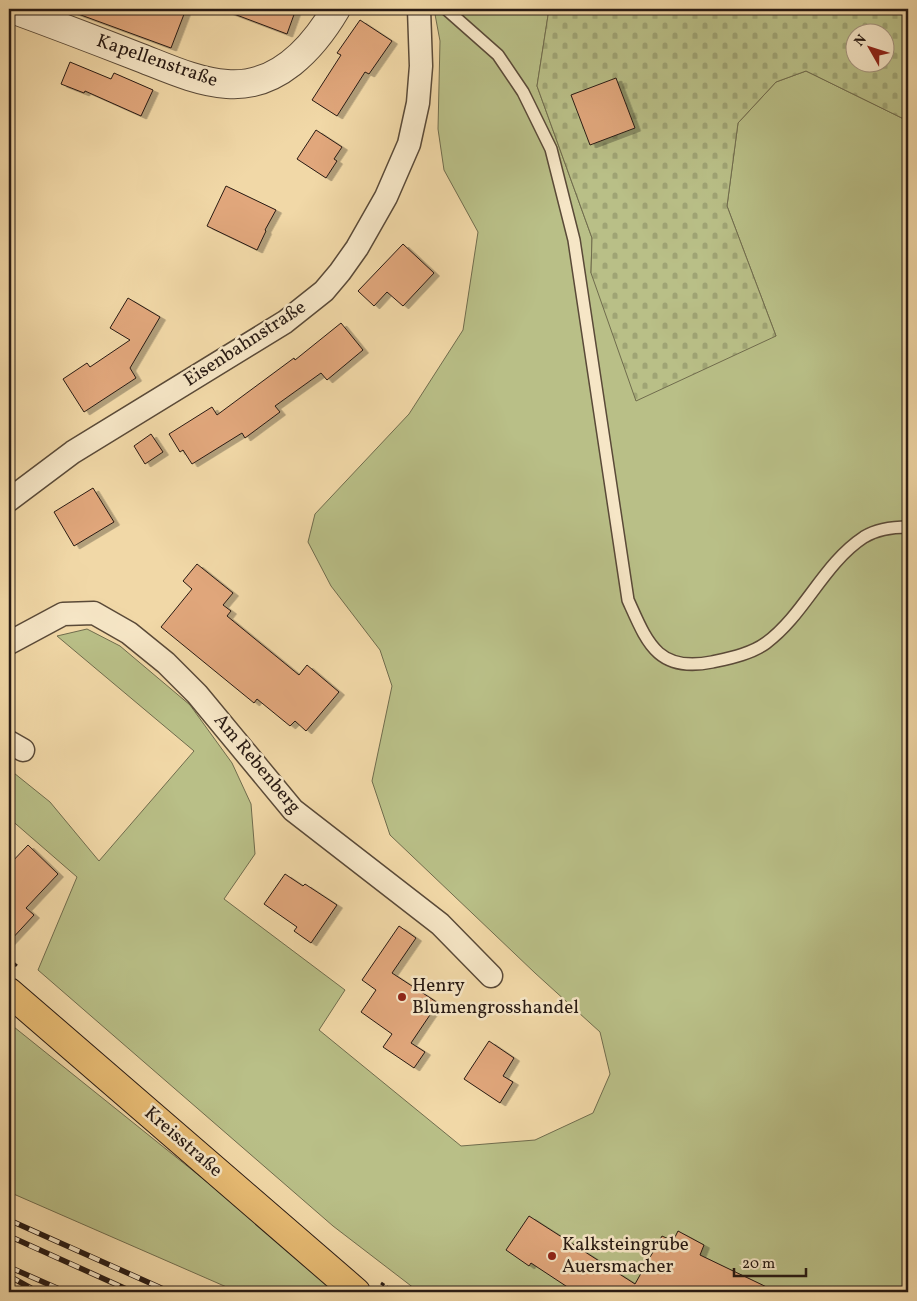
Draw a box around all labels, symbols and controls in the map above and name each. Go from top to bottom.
north arrow [844,22,894,72]
street label: Kapellenstraße [93,28,221,94]
text: N [850,31,872,51]
street label: Eisenbahnstraße [179,295,311,393]
street label: Am Rebenberg [207,708,307,820]
place label: Henry Blumengrosshandel [412,973,579,1021]
marker: Henry Blumengrosshandel [396,991,408,1003]
street label: Kreisstraße [138,1101,228,1183]
place label: Kalksteingrube Auersmacher [562,1232,689,1280]
scale bar [734,1246,807,1278]
marker: Kalksteingrube Auersmacher [546,1250,558,1262]
text: 20 m [742,1254,775,1275]

